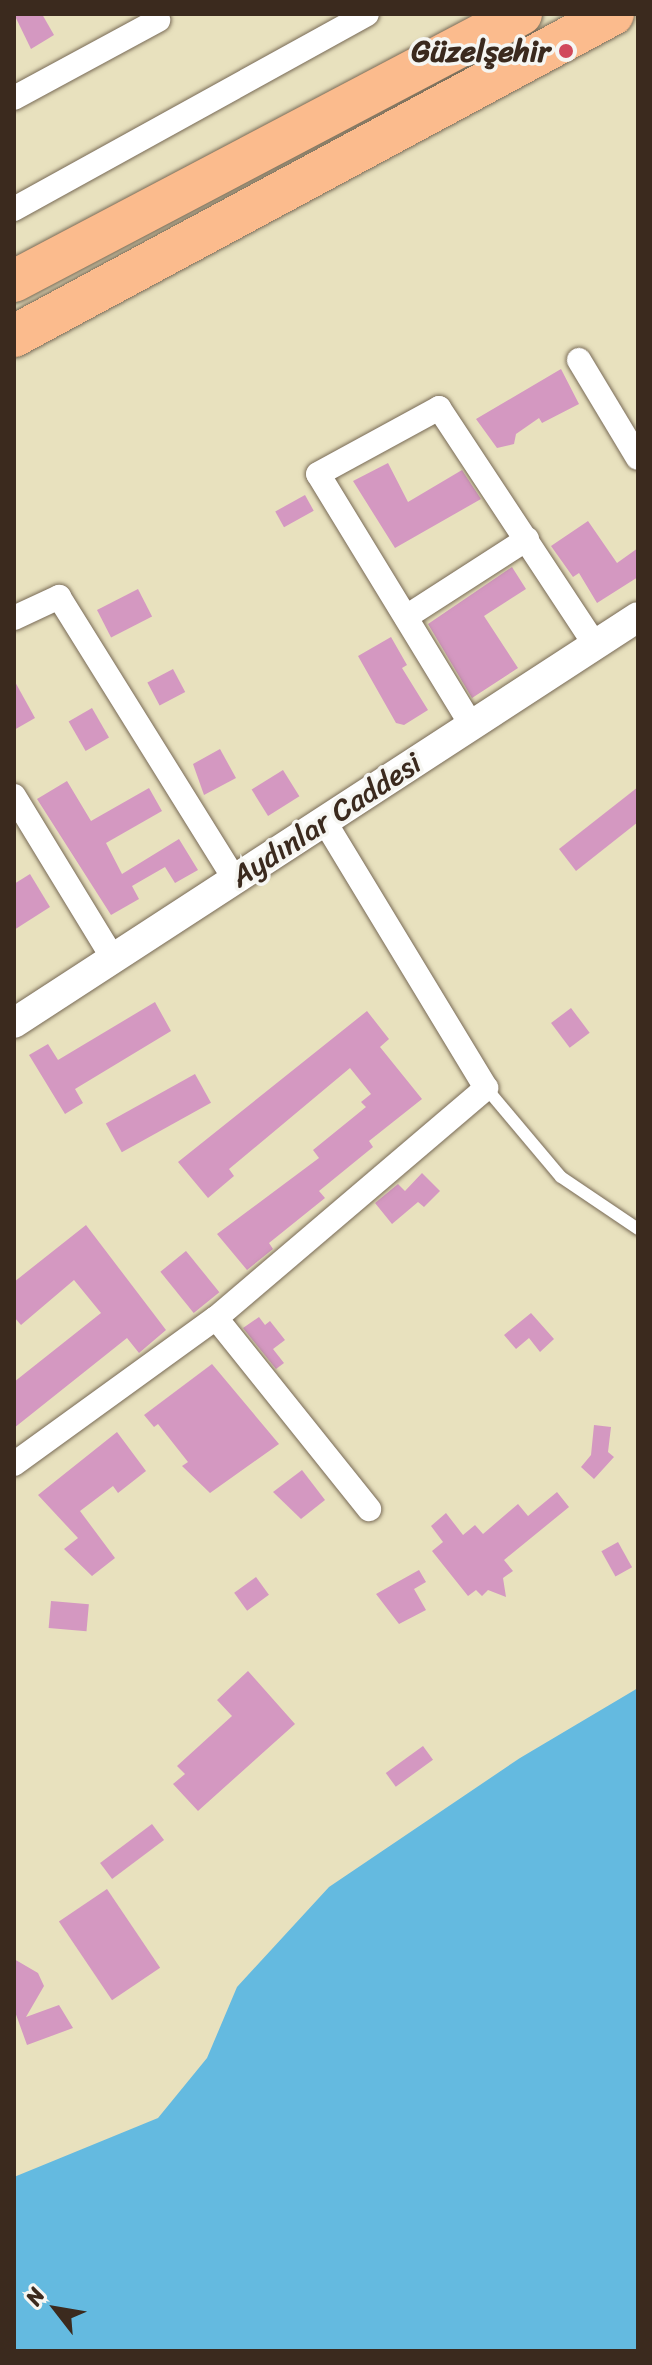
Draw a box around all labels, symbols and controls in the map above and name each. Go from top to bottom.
place label: Güzelşehir [411,33,550,69]
marker: Güzelşehir [557,42,575,60]
street label: Aydınlar Caddesi [224,745,428,895]
north arrow [16,2269,96,2349]
text: N [14,2280,56,2313]

